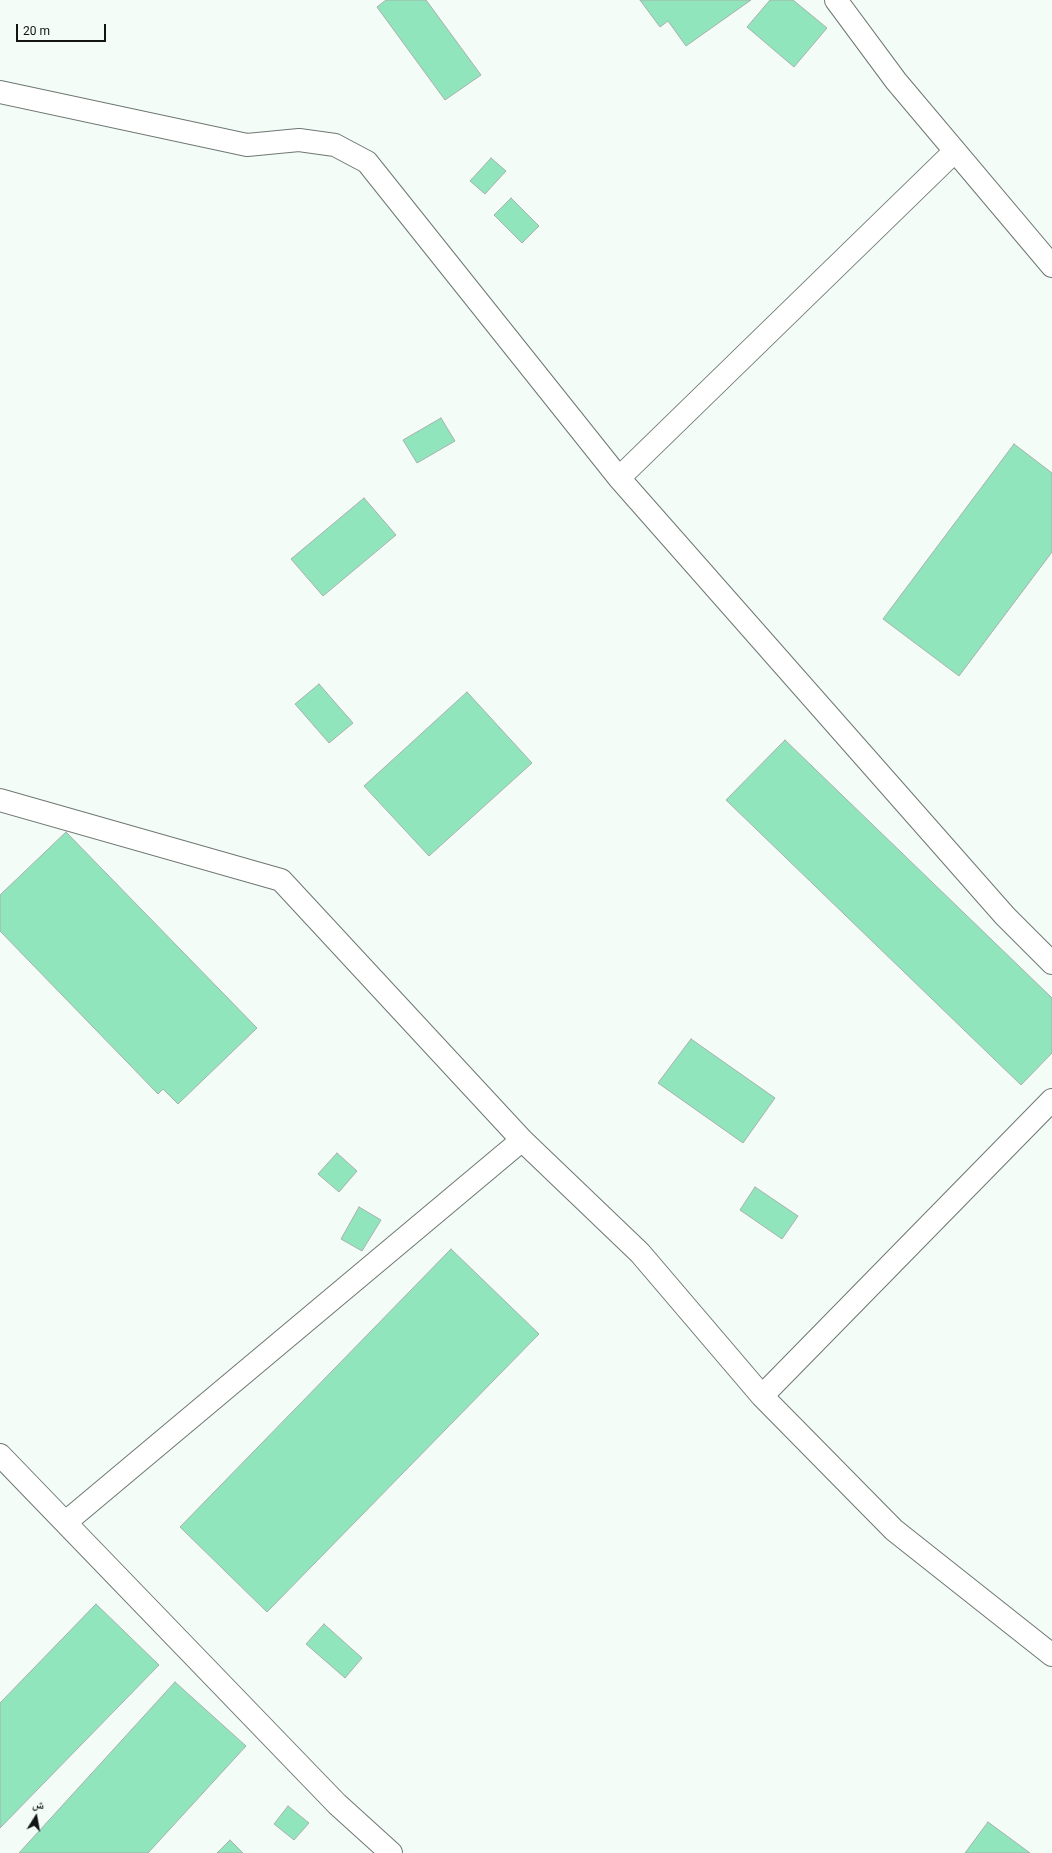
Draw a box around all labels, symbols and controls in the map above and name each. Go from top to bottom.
scale bar [18,16,108,42]
text: 20 m [23,24,50,38]
north arrow [16,1797,56,1837]
text: ش [31,1797,45,1812]

